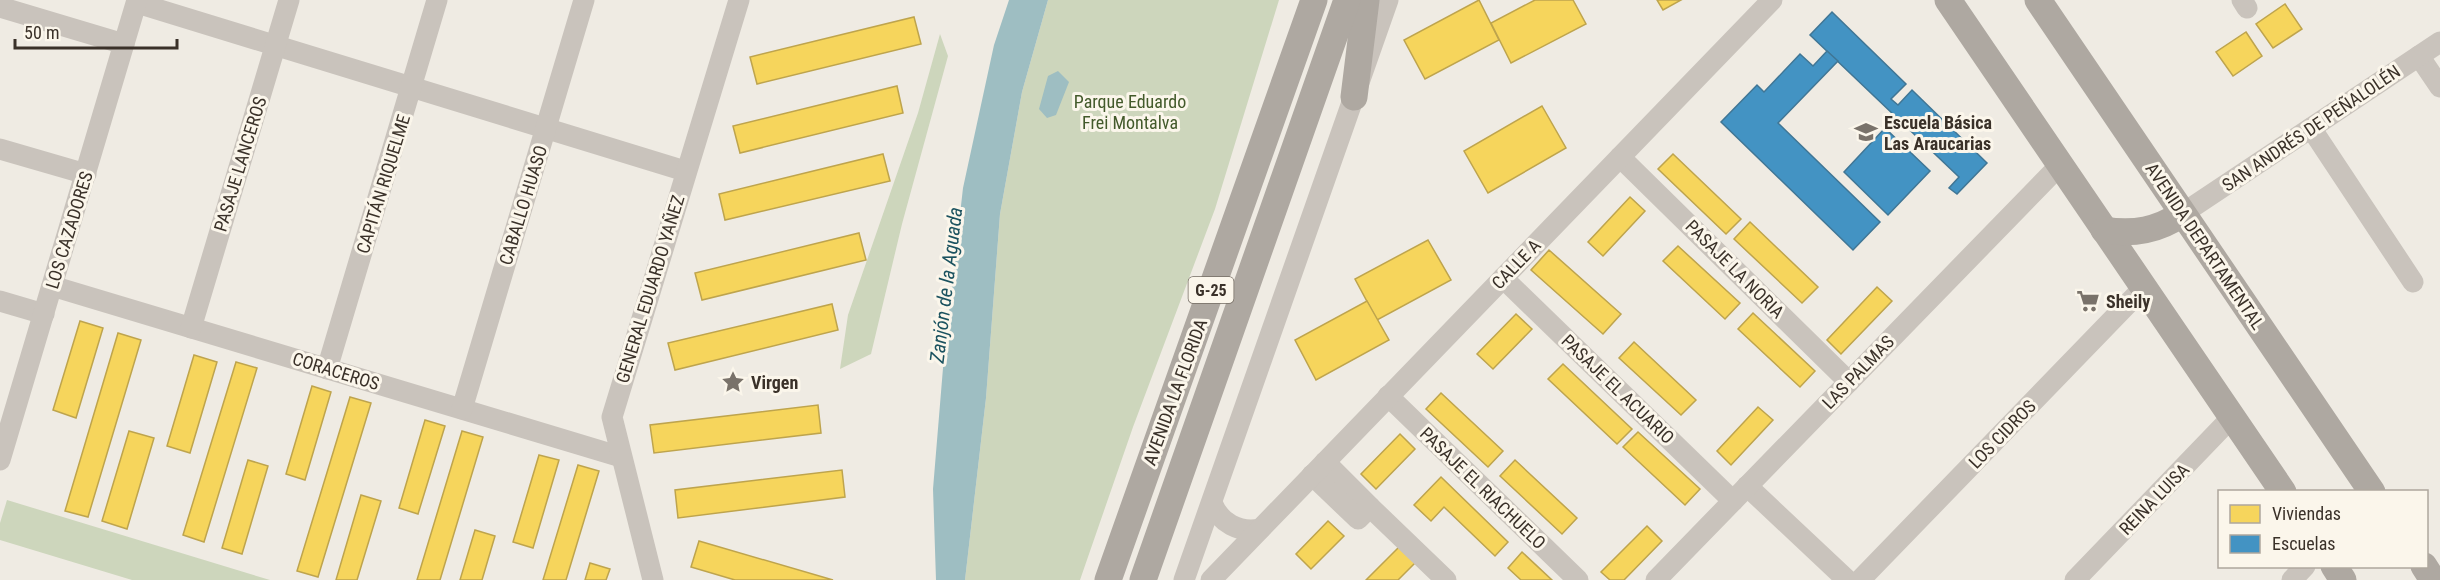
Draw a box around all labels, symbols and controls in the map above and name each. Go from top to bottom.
scale bar [15,12,177,50]
text: 50 m [24,22,59,43]
street label: SAN ANDRÉS DE PEÑALOLÉN [2218,61,2404,195]
park label: Parque Eduardo Frei Montalva [1074,91,1186,133]
street label: PASAJE LANCEROS [210,94,270,234]
street label: CAPITÁN RIQUELME [352,112,414,256]
place label: Escuela Básica Las Araucarias [1884,112,1992,154]
school or university icon: Escuela Básica Las Araucarias [1853,119,1879,145]
street label: CABALLO HUASO [495,143,551,267]
street label: AVENIDA DEPARTAMENTAL [2141,159,2269,334]
street label: LOS CAZADORES [41,169,97,291]
street label: GENERAL EDUARDO YAÑEZ [611,193,689,385]
water label: Zanjón de la Aguada [924,206,967,365]
street label: PASAJE LA NORIA [1681,215,1789,323]
street label: CALLE A [1487,234,1545,293]
road number: G-25 [1188,277,1234,303]
supermarket icon: Sheily [2075,288,2101,314]
place label: Sheily [2106,291,2150,312]
street label: AVENIDA LA FLORIDA [1139,315,1211,468]
street label: PASAJE EL ACUARIO [1557,330,1679,448]
street label: LAS PALMAS [1818,331,1898,413]
street label: CORACEROS [290,348,382,394]
place icon: Virgen [720,369,746,395]
place label: Virgen [751,372,798,393]
street label: LOS CIDROS [1964,395,2040,473]
street label: PASAJE EL RIACHUELO [1416,423,1550,553]
street label: REINA LUISA [2115,458,2194,539]
legend [2218,490,2428,568]
text: Viviendas [2272,503,2341,524]
text: Escuelas [2272,533,2336,554]

